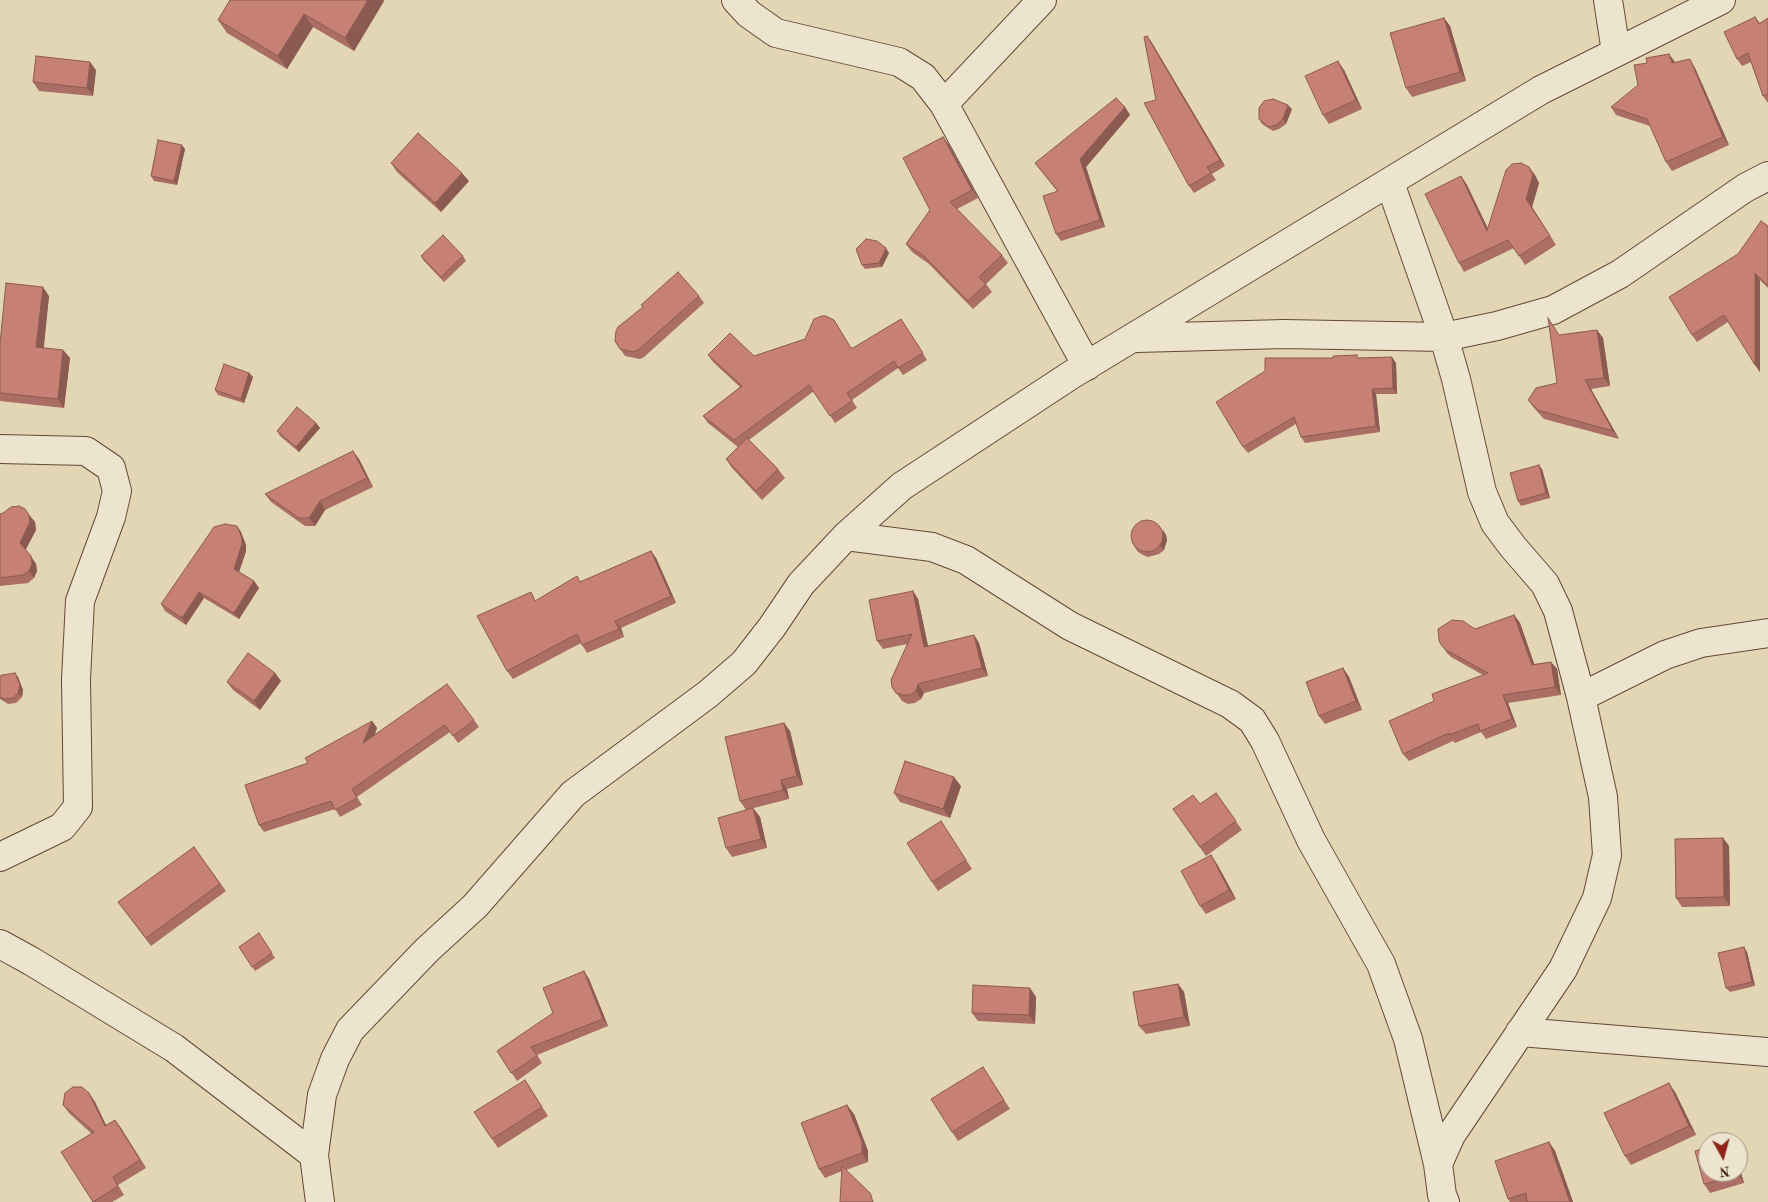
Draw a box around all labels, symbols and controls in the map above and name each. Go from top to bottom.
north arrow [1698,1132,1748,1182]
text: N [1719,1163,1731,1178]

